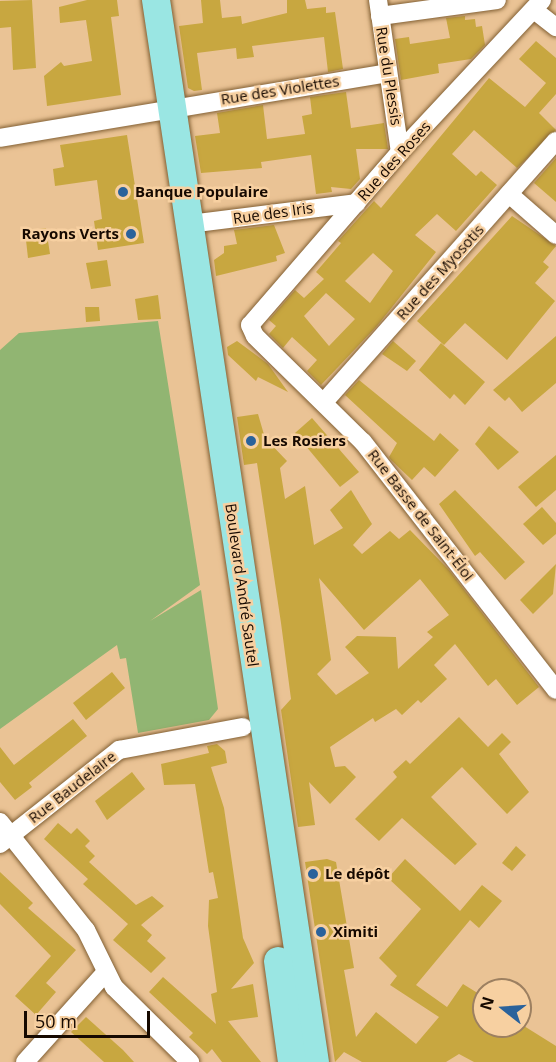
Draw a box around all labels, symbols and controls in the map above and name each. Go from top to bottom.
street label: Rue du Plessis [372,25,406,127]
street label: Rue des Violettes [220,72,340,108]
street label: Rue des Roses [354,118,434,204]
place label: Banque Populaire [135,183,268,201]
marker: Banque Populaire [116,185,130,199]
street label: Rue des Iris [232,198,314,228]
street label: Rue des Myosotis [393,221,487,323]
place label: Rayons Verts [22,225,119,243]
marker: Rayons Verts [124,227,138,241]
place label: Les Rosiers [263,432,346,450]
marker: Les Rosiers [244,434,258,448]
street label: Rue Basse de Saint-Éloi [364,446,478,584]
street label: Boulevard André Sautel [222,502,262,668]
street label: Rue Baudelaire [25,747,119,827]
place label: Le dépôt [325,865,390,883]
marker: Le dépôt [306,867,320,881]
place label: Ximiti [333,923,378,941]
marker: Ximiti [314,925,328,939]
north arrow [472,978,532,1038]
text: N [474,994,499,1013]
scale bar [27,999,153,1037]
text: 50 m [35,1009,77,1033]

